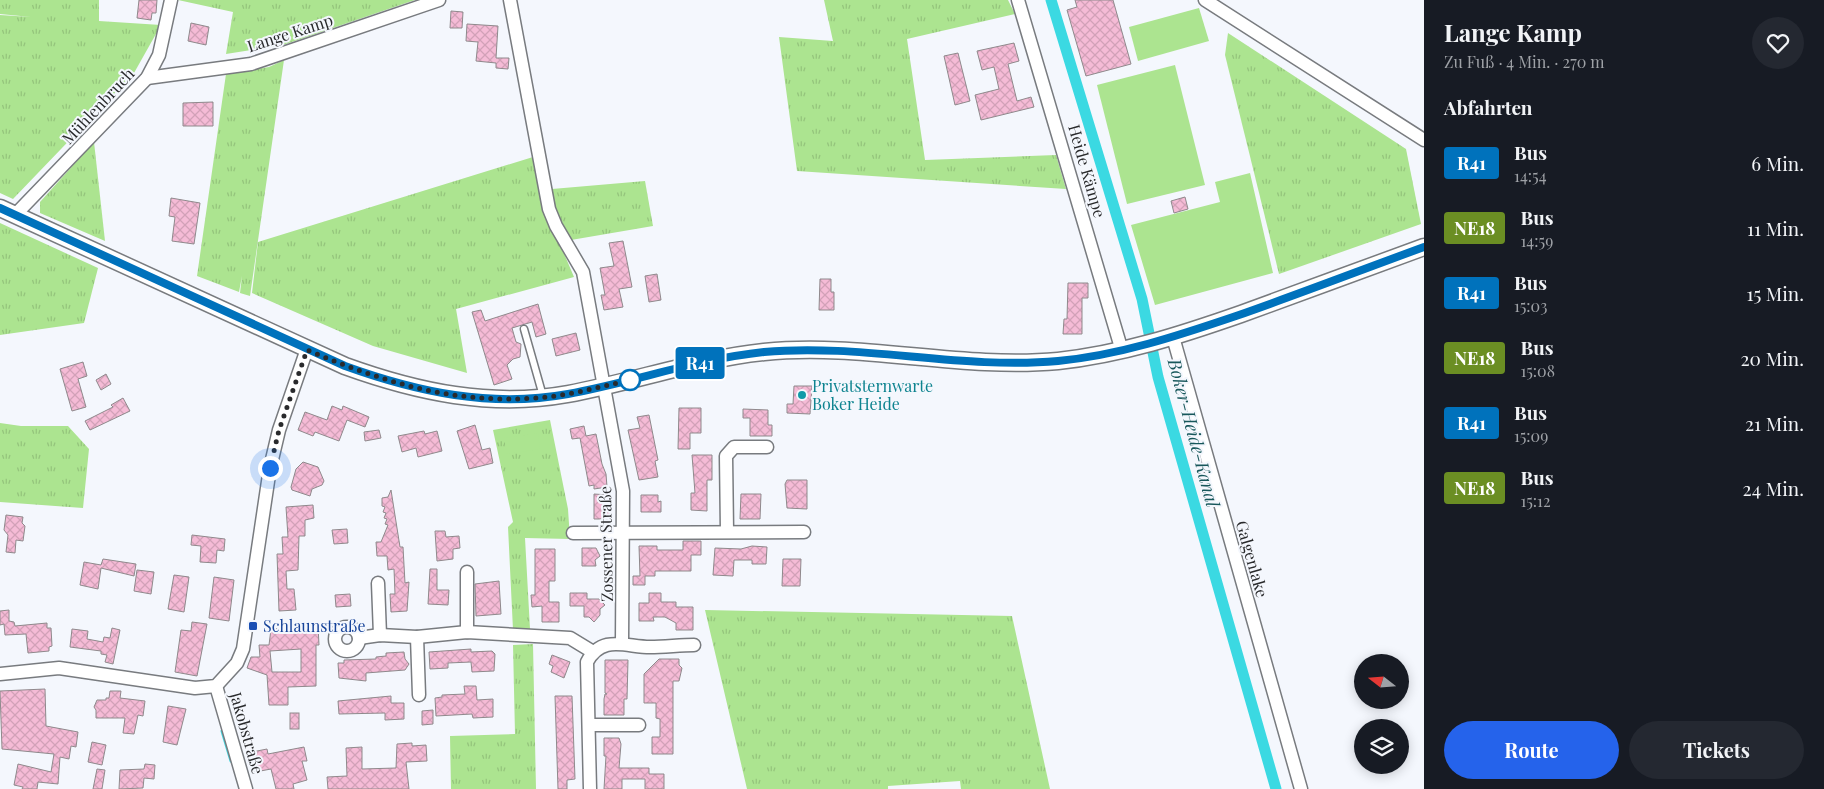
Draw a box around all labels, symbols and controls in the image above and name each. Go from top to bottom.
street label: Lange Kamp [244,9,335,56]
text: Lange Kamp [1444,16,1582,48]
button: heart [1752,17,1804,69]
text: Zu Fuß · 4 Min. · 270 m [1444,51,1605,72]
street label: Mühlenbruch [57,63,139,148]
text: Abfahrten [1444,94,1533,120]
street label: Heide Kämpe [1064,122,1111,220]
text: Bus [1514,139,1547,165]
text: 6 Min. [1751,150,1804,176]
text: R41 [1457,151,1486,175]
text: 14:54 [1514,165,1547,186]
text: Bus [1520,204,1553,230]
text: 11 Min. [1747,215,1804,241]
text: NE18 [1454,216,1495,240]
text: 14:59 [1520,230,1553,251]
text: Bus [1514,269,1547,295]
text: 15 Min. [1747,280,1804,306]
text: R41 [1457,281,1486,305]
text: 15:03 [1514,295,1547,316]
text: Bus [1520,334,1553,360]
text: 20 Min. [1741,345,1804,371]
text: NE18 [1454,346,1495,370]
line badge: R41 [671,347,729,379]
text: R41 [686,351,714,375]
water label: Boker-Heide-Kanal [1162,355,1226,511]
text: 15:08 [1520,360,1555,381]
unlabelled marker [619,369,641,391]
place label: Privatsternwarte Boker Heide [812,375,933,414]
marker: Privatsternwarte Boker Heide [796,389,808,401]
text: Bus [1514,399,1547,425]
text: 21 Min. [1745,410,1804,436]
text: R41 [1457,411,1486,435]
text: 15:09 [1514,425,1548,446]
your location [258,456,283,481]
text: Bus [1520,464,1553,490]
text: 24 Min. [1743,475,1804,501]
text: NE18 [1454,476,1495,500]
street label: Zossener Straße [594,486,617,602]
text: 15:12 [1520,490,1551,511]
street label: Galgenlake [1232,518,1273,600]
place label: Schlaunstraße [263,615,366,636]
marker: Schlaunstraße [247,620,259,632]
north arrow [1354,654,1409,709]
map controls [1354,654,1409,774]
street label: Jakobstraße [225,688,269,776]
button: layers [1354,719,1409,774]
button: Route [1444,721,1619,779]
button: Tickets [1629,721,1804,779]

